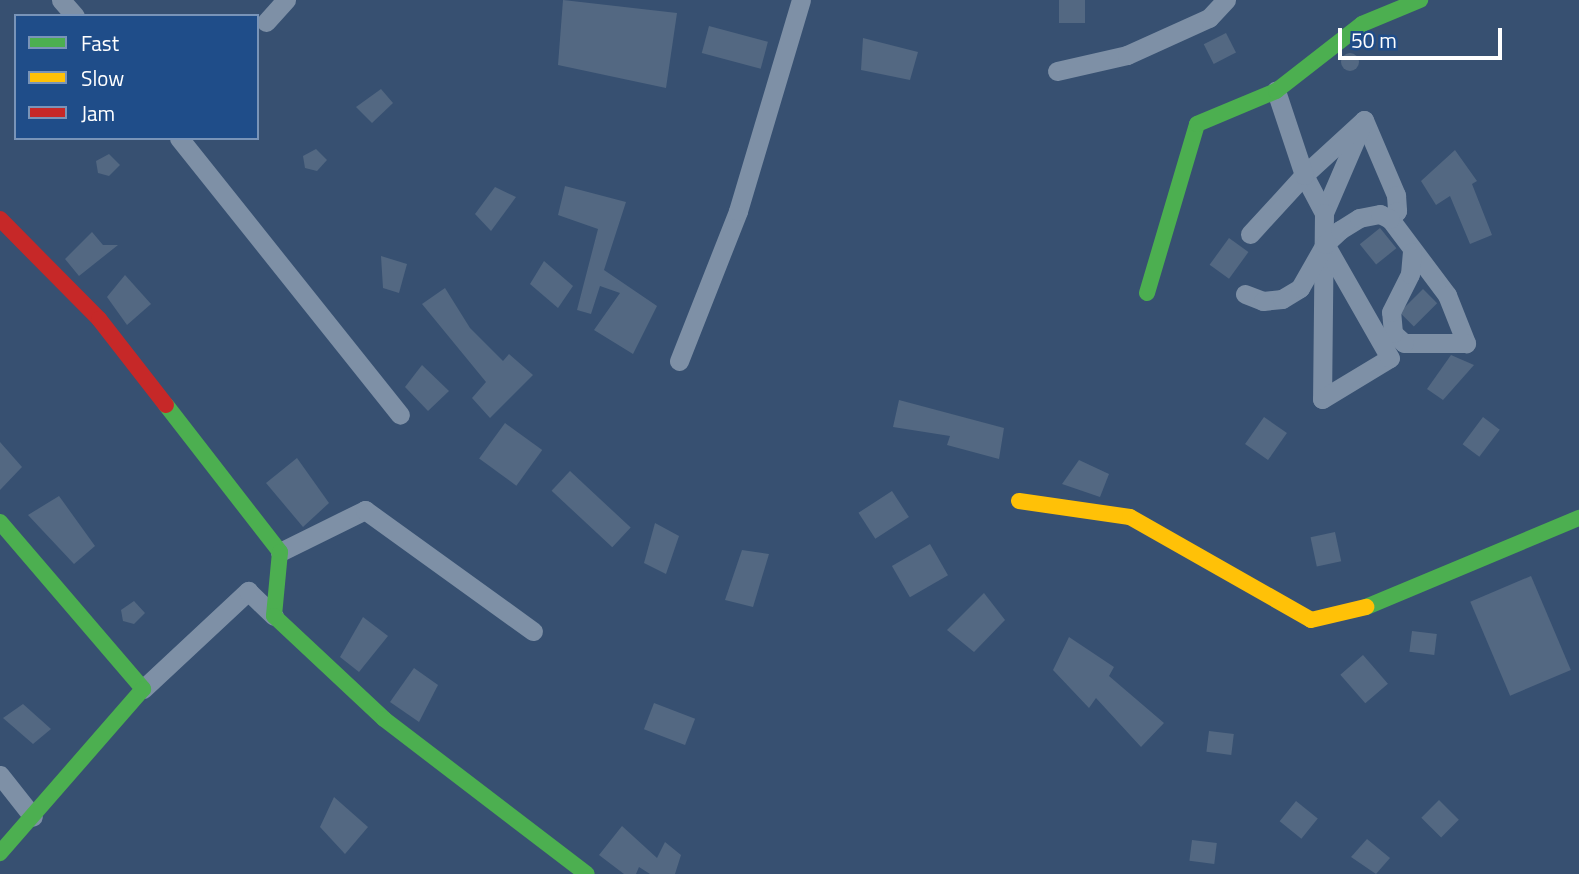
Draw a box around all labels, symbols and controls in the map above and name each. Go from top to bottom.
legend [14,14,259,140]
scale bar [1341,14,1506,58]
text: 50 m [1351,24,1397,56]
text: Fast [81,27,119,59]
text: Slow [81,62,124,94]
text: Jam [81,97,115,129]

